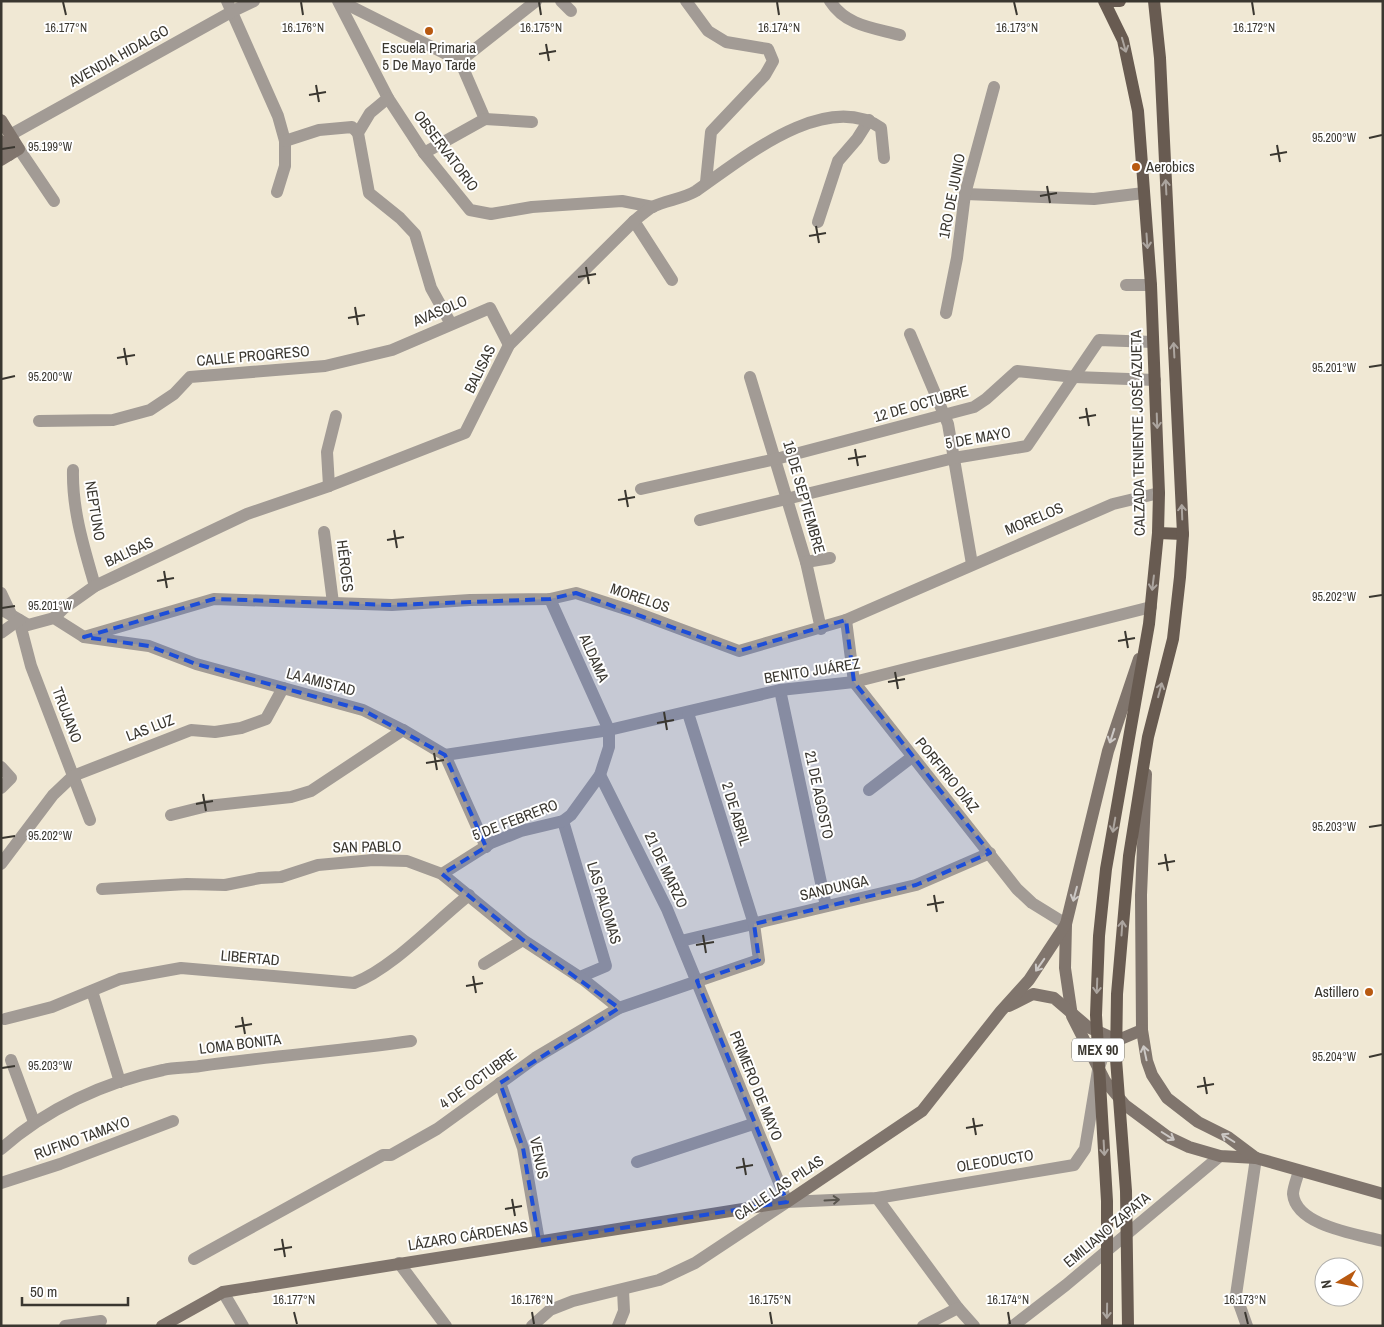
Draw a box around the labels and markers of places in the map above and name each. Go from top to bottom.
marker: Escuela Primaria 5 De Mayo Tarde [423,25,435,37]
place label: Escuela Primaria 5 De Mayo Tarde [382,37,476,75]
place label: Aerobics [1145,156,1195,177]
marker: Aerobics [1130,161,1142,173]
place label: Astillero [1314,981,1359,1002]
marker: Astillero [1363,986,1375,998]

